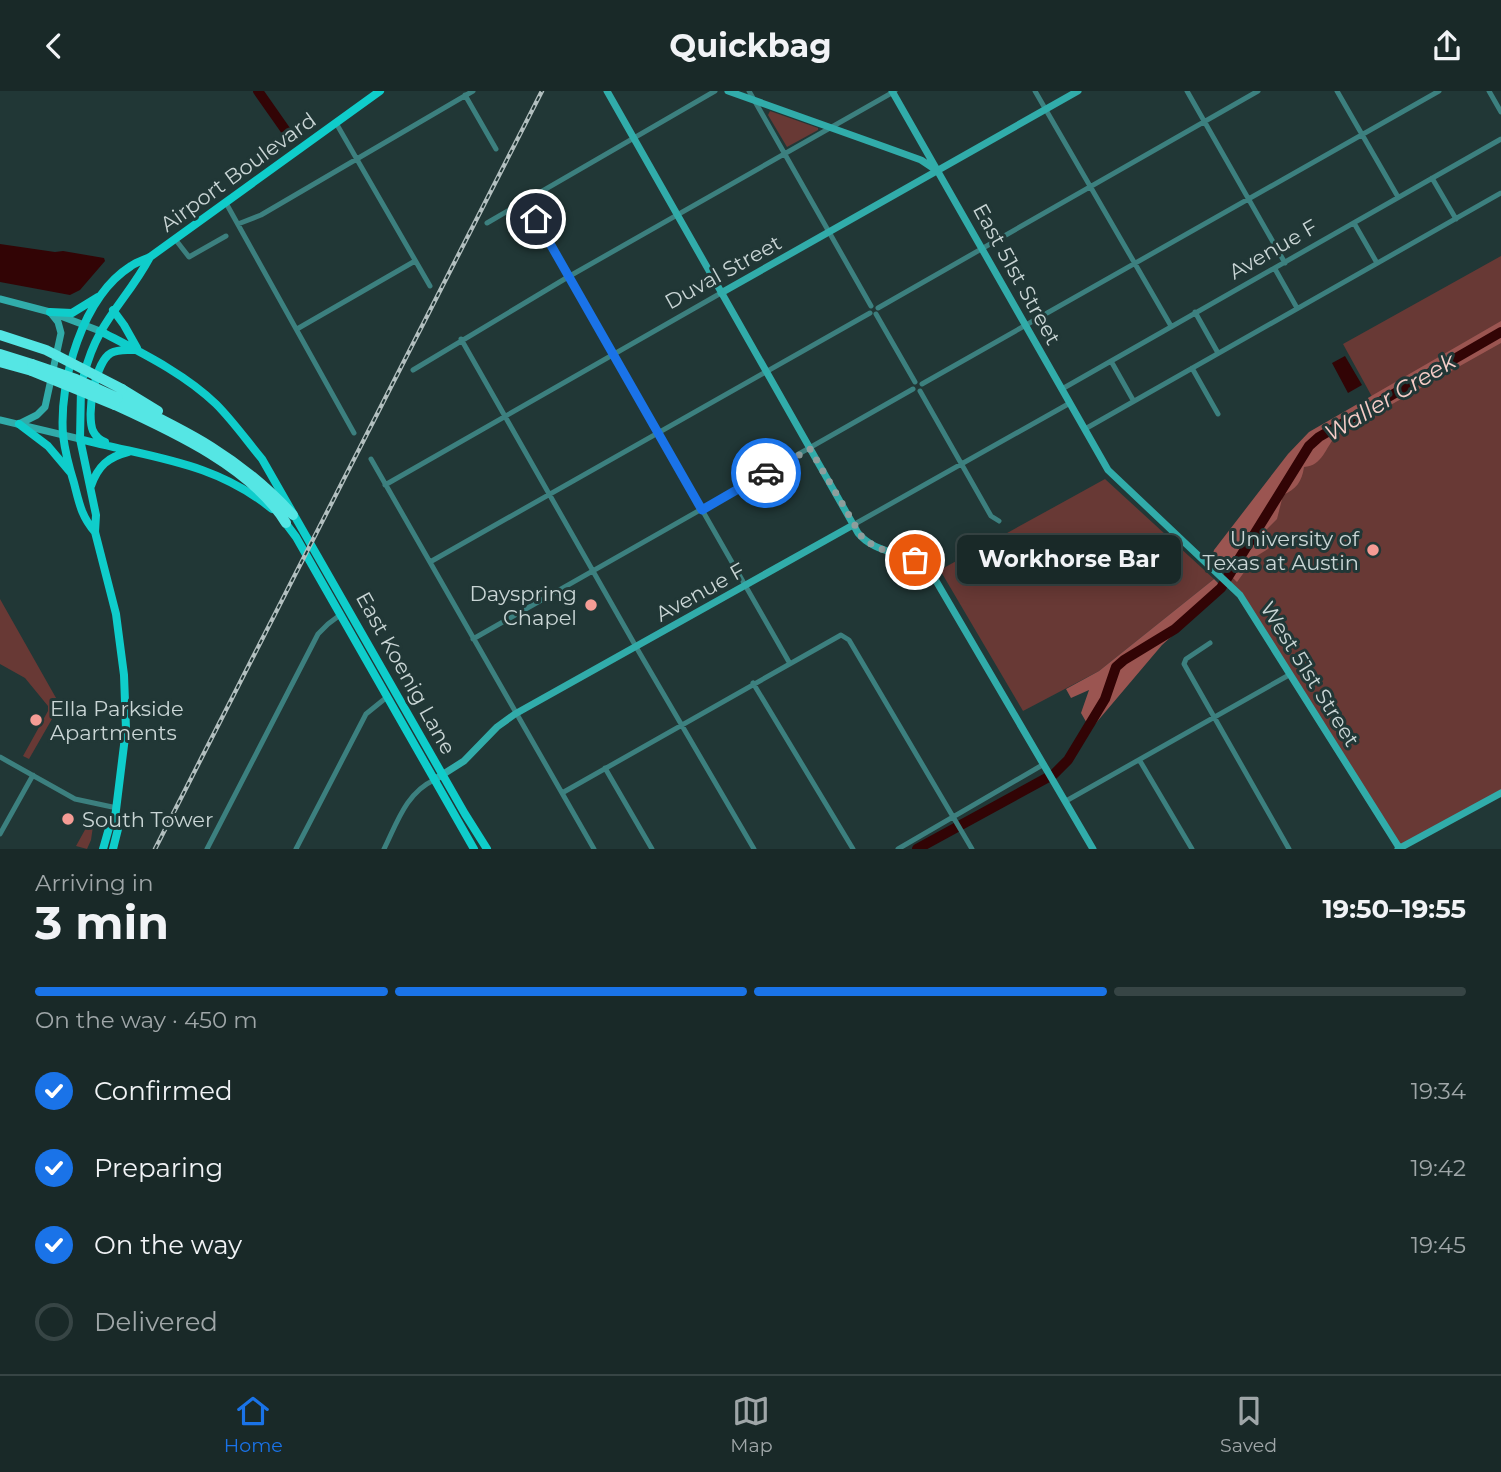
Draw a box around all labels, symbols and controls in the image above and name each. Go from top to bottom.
text: Quickbag [669,26,832,65]
icon: back [35,27,73,65]
icon: share [1428,27,1466,65]
street label: Airport Boulevard [155,107,321,237]
pin [506,189,566,249]
street label: East 51st Street [968,199,1066,349]
icon: home [517,200,555,238]
street label: Avenue F [1224,214,1322,284]
street label: Duval Street [660,230,786,314]
water label: Waller Creek [1319,346,1462,447]
courier [731,438,801,508]
icon: car [747,454,785,492]
place label: University of Texas at Austin [1203,526,1360,575]
pin [885,530,945,590]
callout: Workhorse Bar [957,535,1181,585]
icon: bag [896,541,934,579]
marker: University of Texas at Austin [1365,542,1381,558]
text: Workhorse Bar [978,545,1160,573]
street label: Avenue F [651,557,749,627]
place label: Dayspring Chapel [469,581,577,630]
street label: East Koenig Lane [351,587,461,759]
marker: Dayspring Chapel [583,597,599,613]
street label: West 51st Street [1255,597,1365,751]
place label: Ella Parkside Apartments [50,696,184,745]
marker: Ella Parkside Apartments [28,712,44,728]
place label: South Tower [82,807,213,832]
marker: South Tower [60,811,76,827]
text: Arriving in [35,869,154,897]
text: 19:50–19:55 [1322,893,1466,925]
text: 3 min [35,894,169,951]
text: On the way · 450 m [35,1006,258,1034]
icon: check [35,1072,73,1110]
text: Confirmed [94,1075,233,1107]
text: 19:34 [1411,1077,1466,1105]
icon: check [35,1149,73,1187]
text: Preparing [94,1152,223,1184]
text: 19:42 [1411,1154,1466,1182]
icon: check [35,1226,73,1264]
text: On the way [94,1229,242,1261]
text: 19:45 [1411,1231,1466,1259]
text: Delivered [94,1306,218,1338]
tab: Home [224,1392,283,1457]
tab: Map [730,1392,773,1457]
tab: Saved [1220,1392,1277,1457]

